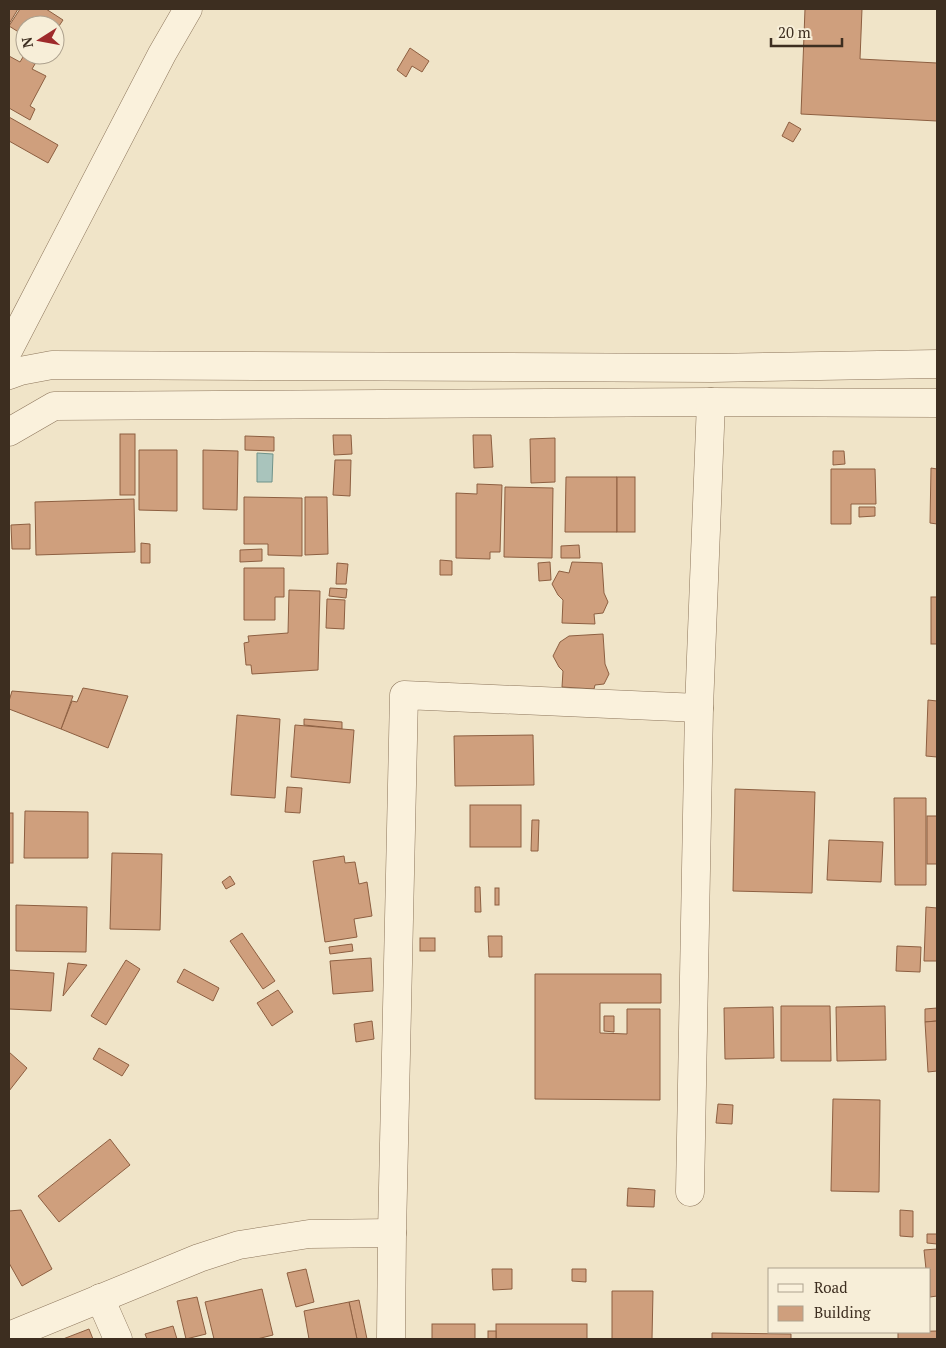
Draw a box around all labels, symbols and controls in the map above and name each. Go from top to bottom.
north arrow [15,15,65,65]
scale bar [771,15,842,47]
text: 20 m [778,22,811,42]
text: N [16,35,37,50]
legend [768,1268,931,1333]
text: Road [814,1277,847,1297]
text: Building [814,1302,872,1322]

